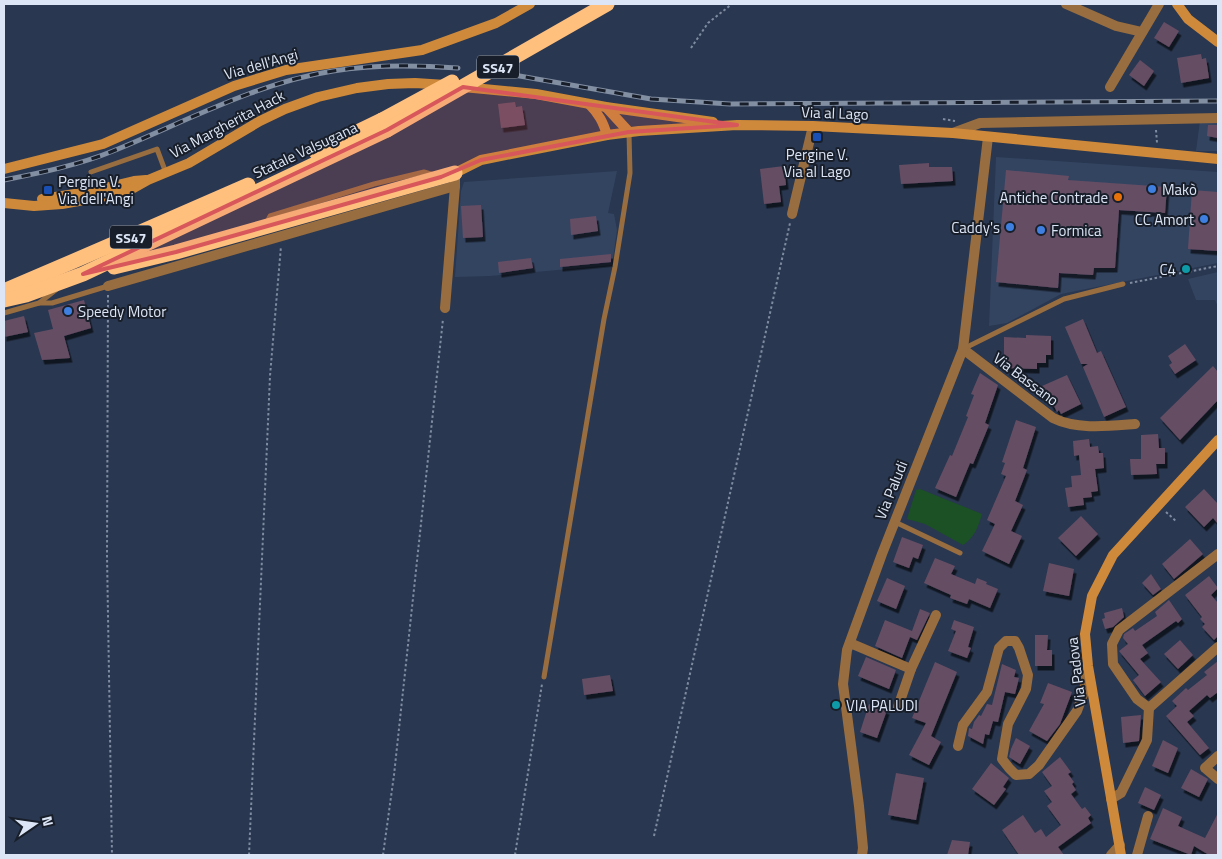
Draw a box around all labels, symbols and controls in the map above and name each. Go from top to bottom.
street label: Via dell'Angi [221,43,301,85]
road number: SS47 [477,56,519,78]
street label: Via Margherita Hack [165,84,289,164]
street label: Via al Lago [801,100,869,126]
street label: Statale Valsugana [249,116,361,184]
marker: Pergine V. Via al Lago [811,131,823,143]
place label: Pergine V. Via al Lago [783,143,851,183]
place label: Pergine V. Via dell'Angi [58,170,134,210]
place label: Makò [1162,178,1197,201]
marker: Makò [1146,183,1158,195]
marker: Pergine V. Via dell'Angi [42,184,54,196]
place label: Antiche Contrade [1000,186,1108,209]
marker: Antiche Contrade [1112,191,1124,203]
place label: CC Amort [1135,208,1195,231]
marker: CC Amort [1198,213,1210,225]
place label: Caddy's [951,216,1000,239]
place label: Formica [1051,219,1102,242]
marker: Caddy's [1004,221,1016,233]
marker: Formica [1035,224,1047,236]
road number: SS47 [110,226,152,248]
place label: C4 [1159,258,1176,281]
marker: C4 [1180,263,1192,275]
place label: Speedy Motor [78,300,166,323]
marker: Speedy Motor [62,305,74,317]
street label: Via Bassano [988,347,1064,411]
street label: Via Paludi [869,457,913,523]
street label: Via Padova [1060,636,1092,708]
place label: VIA PALUDI [846,694,918,717]
marker: VIA PALUDI [830,699,842,711]
north arrow [10,799,60,849]
text: N [37,814,59,828]

